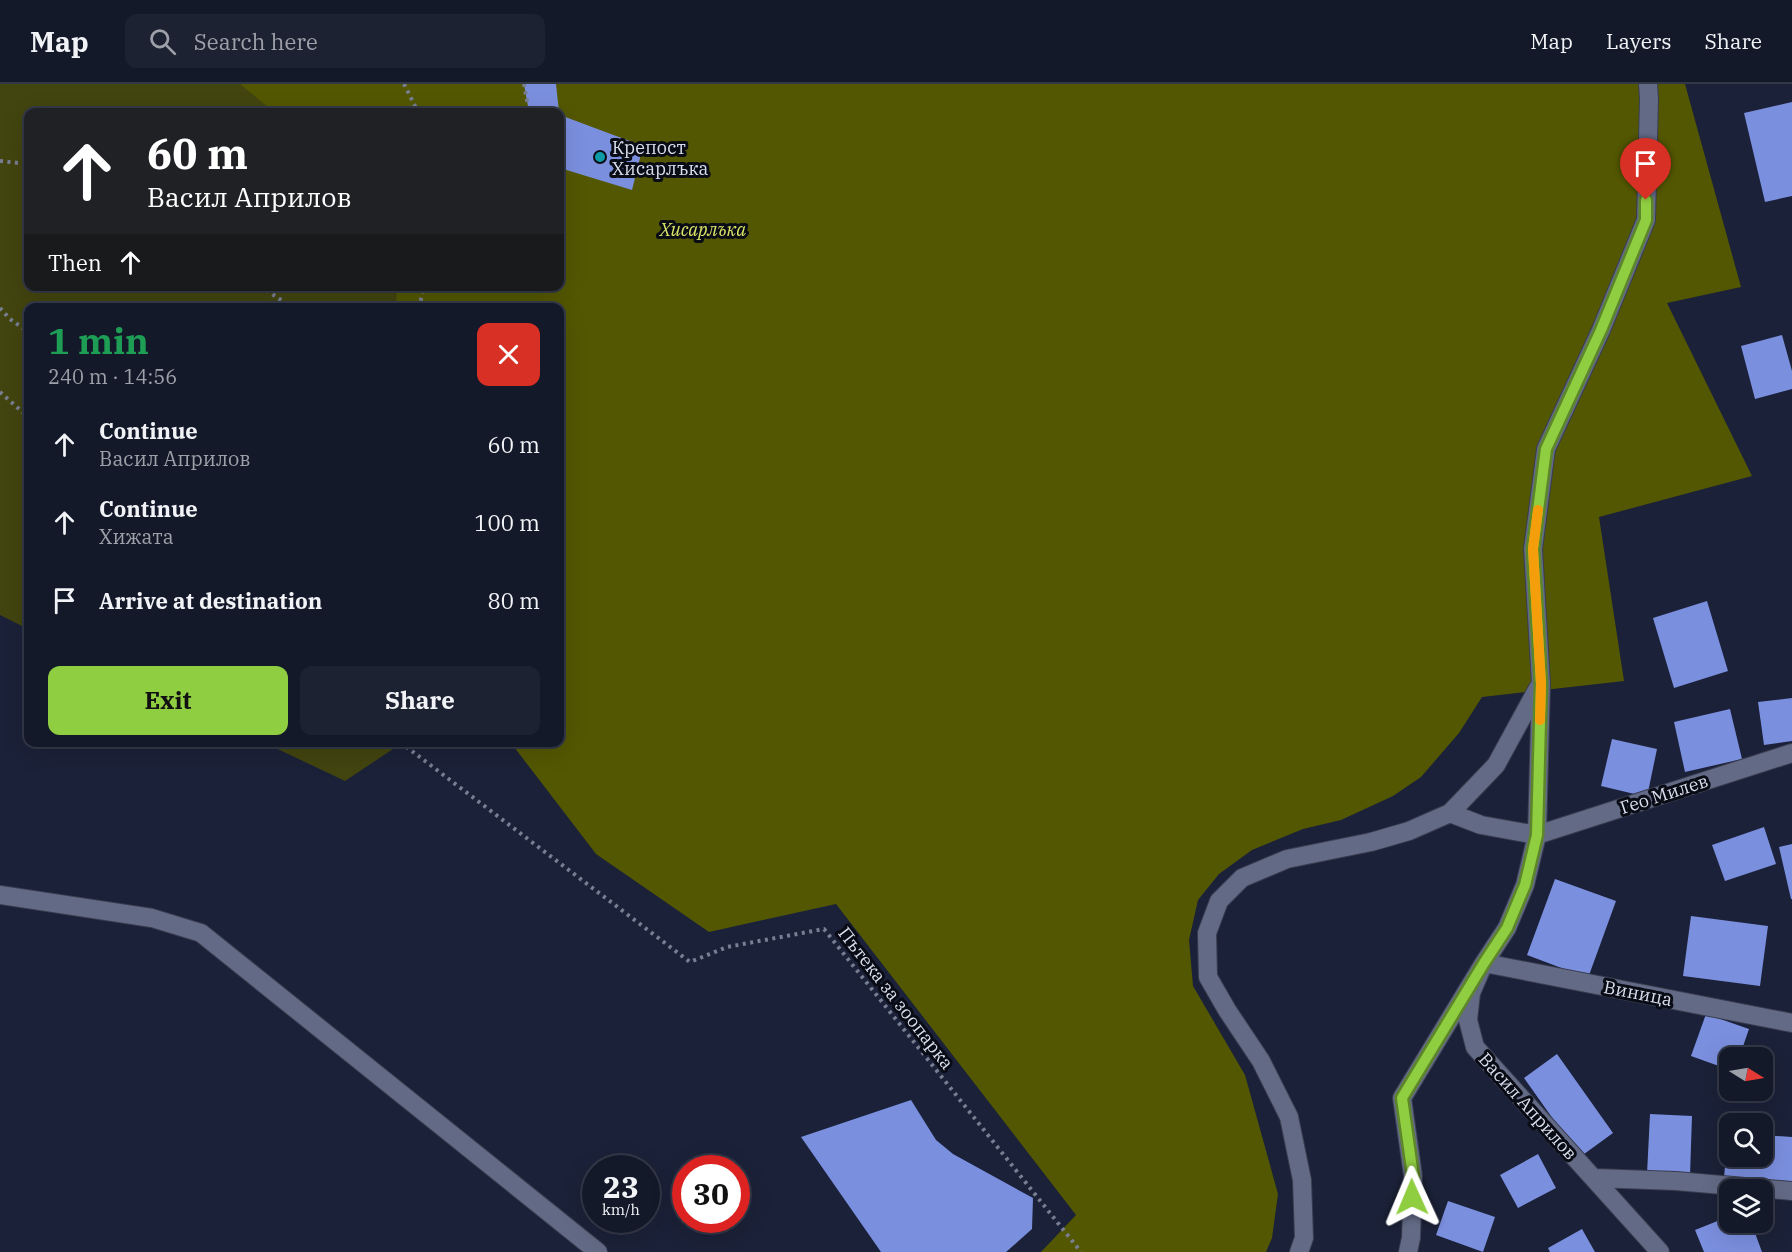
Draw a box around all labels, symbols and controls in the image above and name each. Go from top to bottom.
search box [125,14,545,68]
text: Map [30,23,89,60]
icon: search [146,25,179,58]
text: Search here [194,27,318,56]
text: Map [1530,27,1573,55]
text: Layers [1606,27,1672,55]
text: Share [1705,27,1762,55]
text: 60 m [147,126,248,181]
icon: ahead [48,132,126,210]
place label: Крепост Хисарлъка [612,136,709,180]
pin [1620,138,1671,200]
icon: arrive [1629,147,1662,180]
marker: Крепост Хисарлъка [593,150,607,164]
text: Васил Априлов [147,179,352,214]
park label: Хисарлъка [658,218,746,241]
icon: ahead [114,246,147,279]
text: Then [48,248,102,277]
text: 1 min [48,317,149,364]
button: close [477,323,540,386]
text: 240 m · 14:56 [48,363,177,390]
text: Continue [99,416,198,445]
icon: ahead [48,428,81,461]
text: 60 m [488,430,540,459]
text: Васил Априлов [99,445,251,472]
text: Continue [99,494,198,523]
icon: ahead [48,506,81,539]
text: 100 m [474,508,540,537]
text: Хижата [99,523,174,550]
icon: arrive [48,584,81,617]
text: Arrive at destination [99,586,322,615]
text: 80 m [488,586,540,615]
button: Exit [48,666,288,735]
button: Share [300,666,540,735]
street label: Гео Милев [1617,769,1711,819]
street label: Пътека за зоопарка [833,922,959,1074]
street label: Виница [1602,975,1674,1011]
north arrow [1719,1047,1773,1101]
map controls [1719,1047,1773,1233]
street label: Васил Априлов [1474,1048,1582,1164]
button: search [1719,1113,1773,1167]
speed limit sign: 30 [672,1155,750,1233]
position arrow [1380,1165,1444,1229]
text: 23 [603,1167,639,1206]
button: layers [1719,1179,1773,1233]
text: km/h [602,1200,640,1219]

